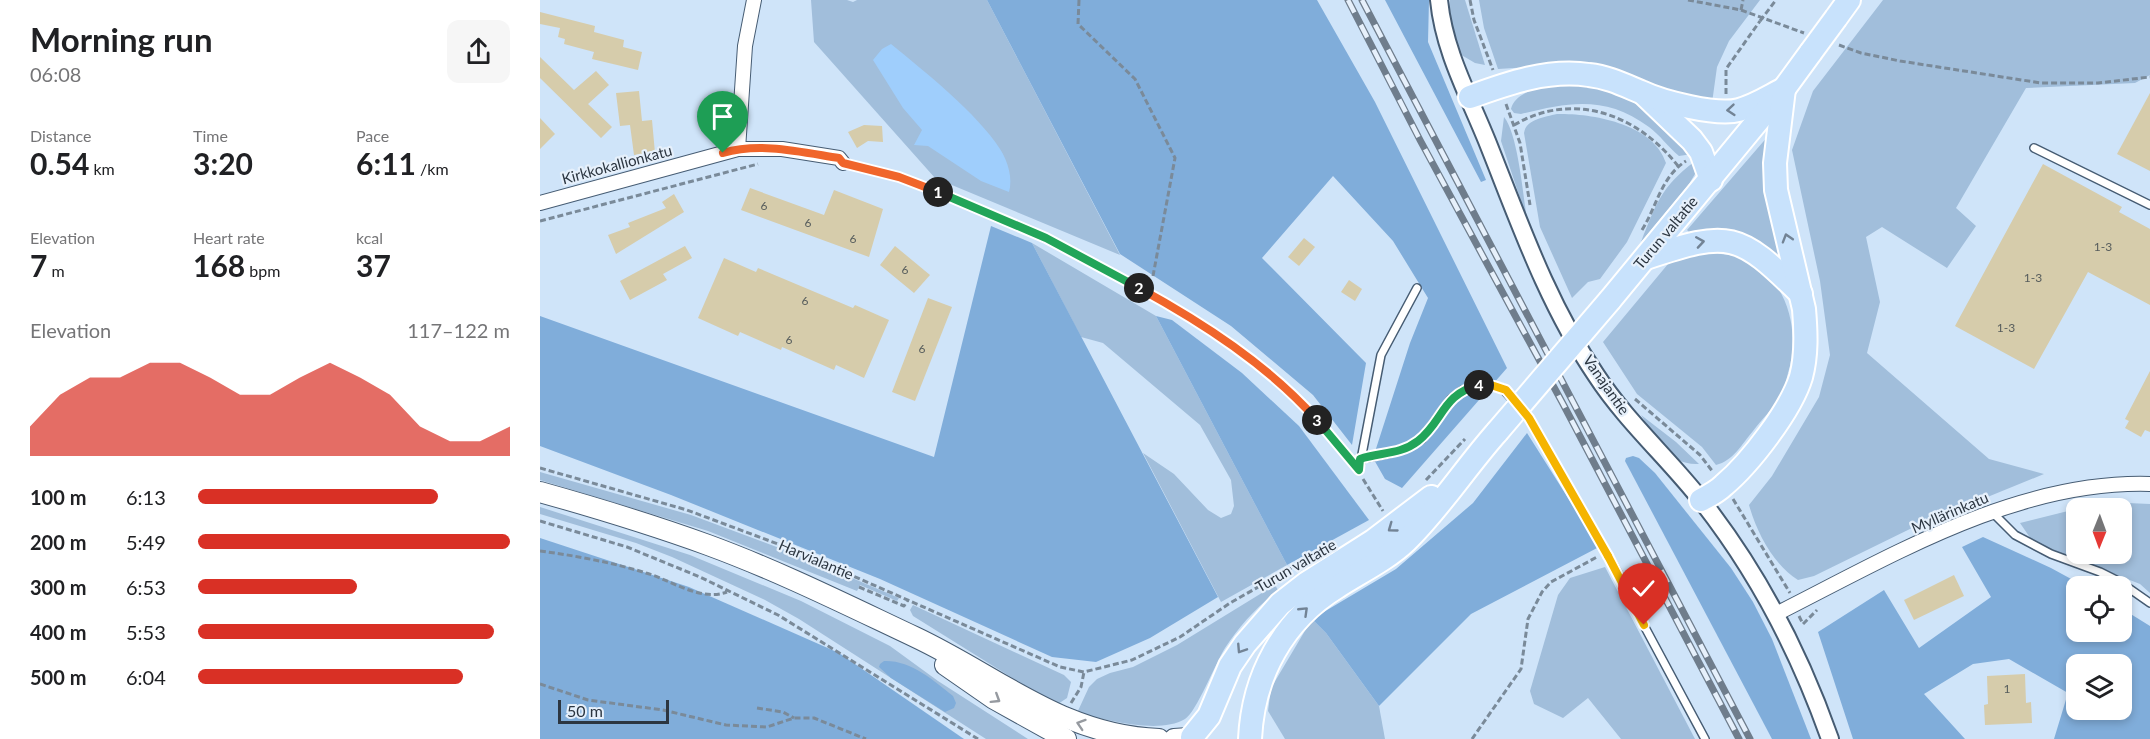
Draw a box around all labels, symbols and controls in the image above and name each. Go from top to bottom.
text: Morning run [30,19,213,59]
button: share [447,20,510,83]
text: 06:08 [30,62,81,86]
pin [697,91,748,153]
icon: arrive [706,100,739,133]
one-way arrow [1726,103,1735,116]
text: Distance [30,126,91,145]
text: Time [193,126,228,145]
text: Pace [356,126,389,145]
street label: Kirkkokallionkatu [560,141,674,187]
text: 0.54 [30,145,89,181]
text: 3:20 [193,145,253,181]
text: 6:11 [356,145,416,181]
text: km [89,159,115,178]
text: /km [416,159,449,178]
pin: 1 [923,177,953,207]
text: 1 [933,182,943,201]
street label: Turun valtatie [1629,192,1701,273]
house number: 6 [761,198,768,213]
house number: 6 [805,215,812,230]
text: Elevation [30,228,95,247]
text: Heart rate [193,228,265,247]
text: kcal [356,228,383,247]
house number: 6 [850,231,857,246]
one-way arrow [1782,233,1794,244]
one-way arrow [1696,236,1705,248]
house number: 1-3 [2094,239,2112,254]
text: 7 [30,247,47,283]
text: 168 [193,247,245,283]
text: 37 [356,247,391,283]
text: m [47,261,65,280]
text: bpm [245,261,280,280]
house number: 6 [902,262,909,277]
house number: 1-3 [2024,270,2042,285]
pin: 2 [1124,273,1154,303]
text: 2 [1134,278,1144,297]
house number: 6 [802,293,809,308]
text: Elevation [30,318,111,342]
text: 117–122 m [407,318,510,342]
house number: 1-3 [1997,320,2015,335]
house number: 6 [786,332,793,347]
house number: 6 [919,341,926,356]
street label: Vanajantie [1580,351,1634,418]
pin: 4 [1464,370,1494,400]
text: 4 [1474,375,1484,394]
pin: 3 [1302,405,1332,435]
text: 3 [1312,410,1322,429]
text: 100 m [30,485,86,509]
text: 6:13 [126,485,166,509]
street label: Myllärinkatu [1908,488,1991,536]
north arrow [2066,498,2132,564]
map controls [2066,498,2132,720]
one-way arrow [1387,521,1398,532]
text: 200 m [30,530,86,554]
text: 5:49 [126,530,166,554]
street label: Harvialantie [776,535,857,583]
street label: Turun valtatie [1252,535,1339,595]
pin [1618,563,1669,625]
icon: check [1627,572,1660,605]
text: 300 m [30,575,86,599]
text: 6:53 [126,575,166,599]
button: locate [2066,576,2132,642]
one-way arrow [1298,607,1308,618]
text: 400 m [30,620,86,644]
text: 5:53 [126,620,166,644]
one-way arrow [1238,643,1249,654]
button: layers [2066,654,2132,720]
text: 500 m [30,665,86,689]
text: 6:04 [126,665,166,689]
house number: 1 [2004,681,2011,696]
one-way arrow [990,692,1000,704]
scale bar [558,697,669,724]
text: 50 m [567,701,603,720]
one-way arrow [1076,719,1087,732]

